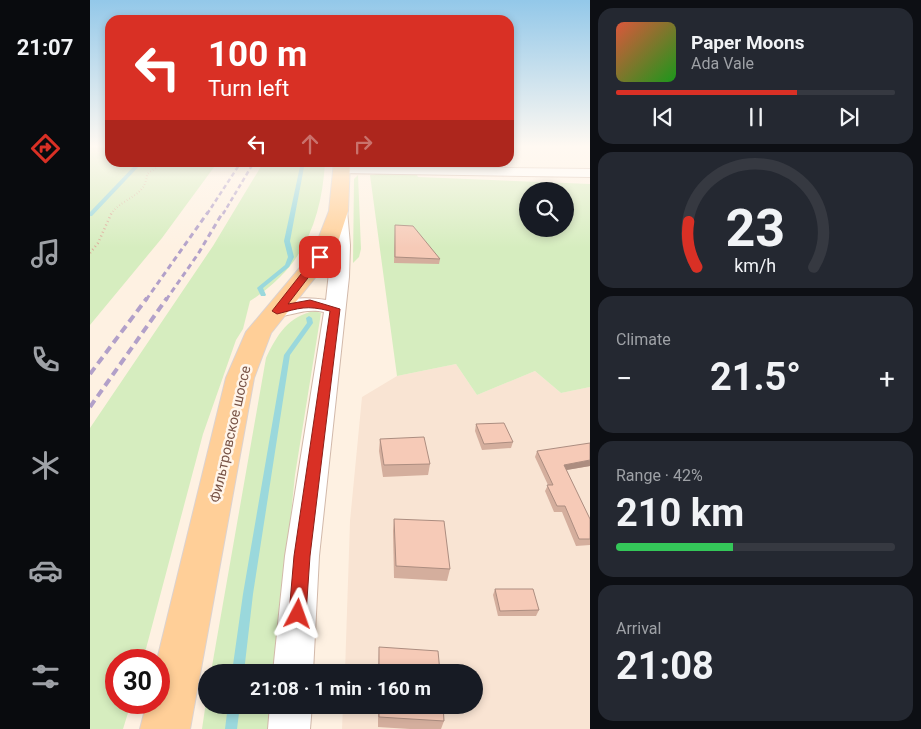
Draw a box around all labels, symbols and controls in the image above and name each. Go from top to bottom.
text: Paper Moons [691,31,804,54]
text: 100 m [208,34,307,75]
text: 21:07 [17,35,73,60]
icon: left [125,35,190,100]
text: Ada Vale [691,54,754,73]
text: Turn left [208,76,289,101]
icon: previous [649,103,677,131]
icon: pause [742,103,770,131]
icon: next [835,103,863,131]
icon: left [243,130,271,158]
icon: ahead [296,130,324,158]
icon: right [349,130,377,158]
icon: directions [28,131,63,166]
map controls [519,182,574,237]
button: search [519,182,574,237]
text: 23 [726,198,785,259]
icon: music [28,236,63,271]
pin [299,236,341,278]
icon: arrive [306,243,334,271]
text: km/h [735,255,776,276]
text: Climate [616,330,671,349]
icon: phone [28,342,63,377]
text: 21.5° [710,355,801,399]
text: − [616,362,632,395]
text: + [879,362,895,395]
street label: Фильтровское шоссе [206,364,254,504]
icon: climate [28,448,63,483]
text: Range · 42% [616,466,703,485]
text: 210 km [616,491,744,535]
icon: car [28,553,63,588]
position arrow [271,587,323,639]
text: Arrival [616,619,661,638]
text: 21:08 [616,644,714,688]
speed limit sign: 30 [105,649,170,714]
icon: filters [28,659,63,694]
text: 21:08 · 1 min · 160 m [250,677,431,700]

